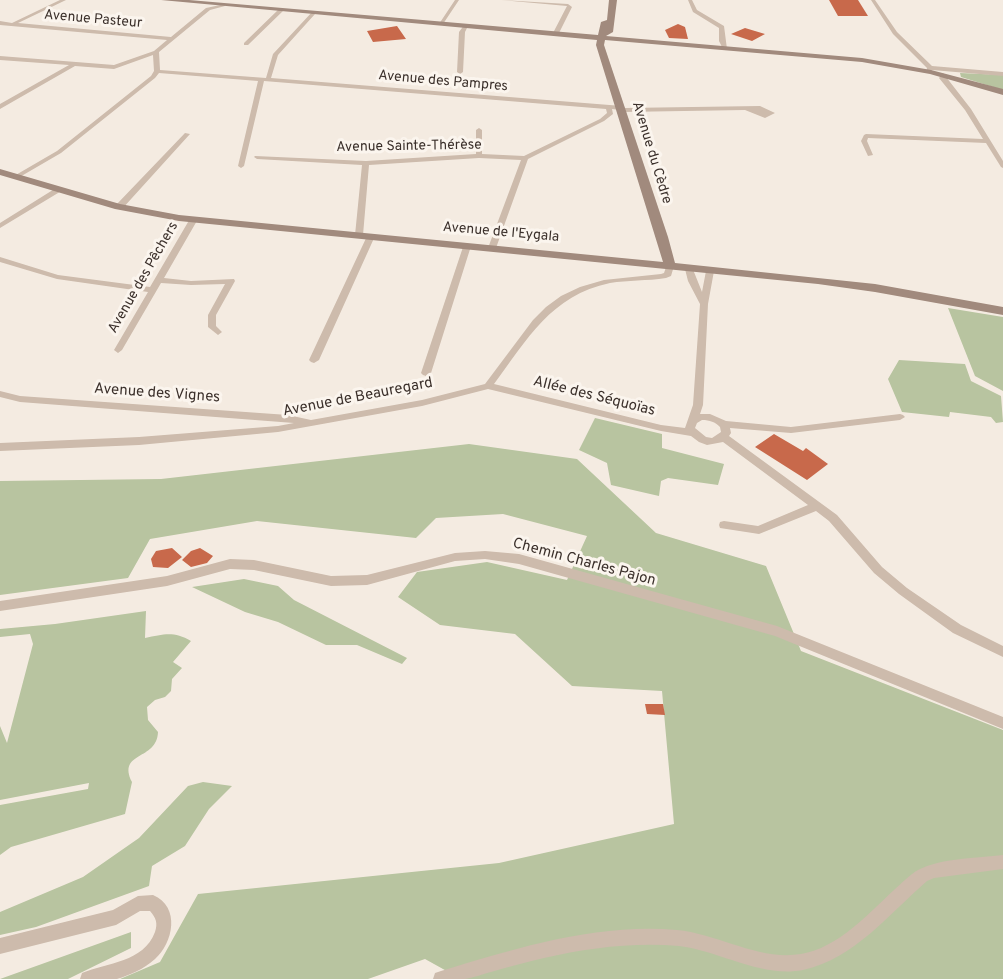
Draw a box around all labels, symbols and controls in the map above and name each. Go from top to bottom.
street label: Avenue Pasteur [43,7,143,33]
street label: Avenue des Pampres [377,68,509,96]
street label: Avenue du Cèdre [627,100,675,206]
street label: Avenue Sainte-Thérèse [336,137,482,157]
street label: Avenue des Pêchers [105,219,183,337]
street label: Avenue de l'Eygala [442,220,560,246]
street label: Allée des Séquoïas [531,373,657,421]
street label: Avenue de Beauregard [281,375,435,421]
street label: Avenue des Vignes [93,381,221,407]
street label: Chemin Charles Pajon [510,535,658,591]

